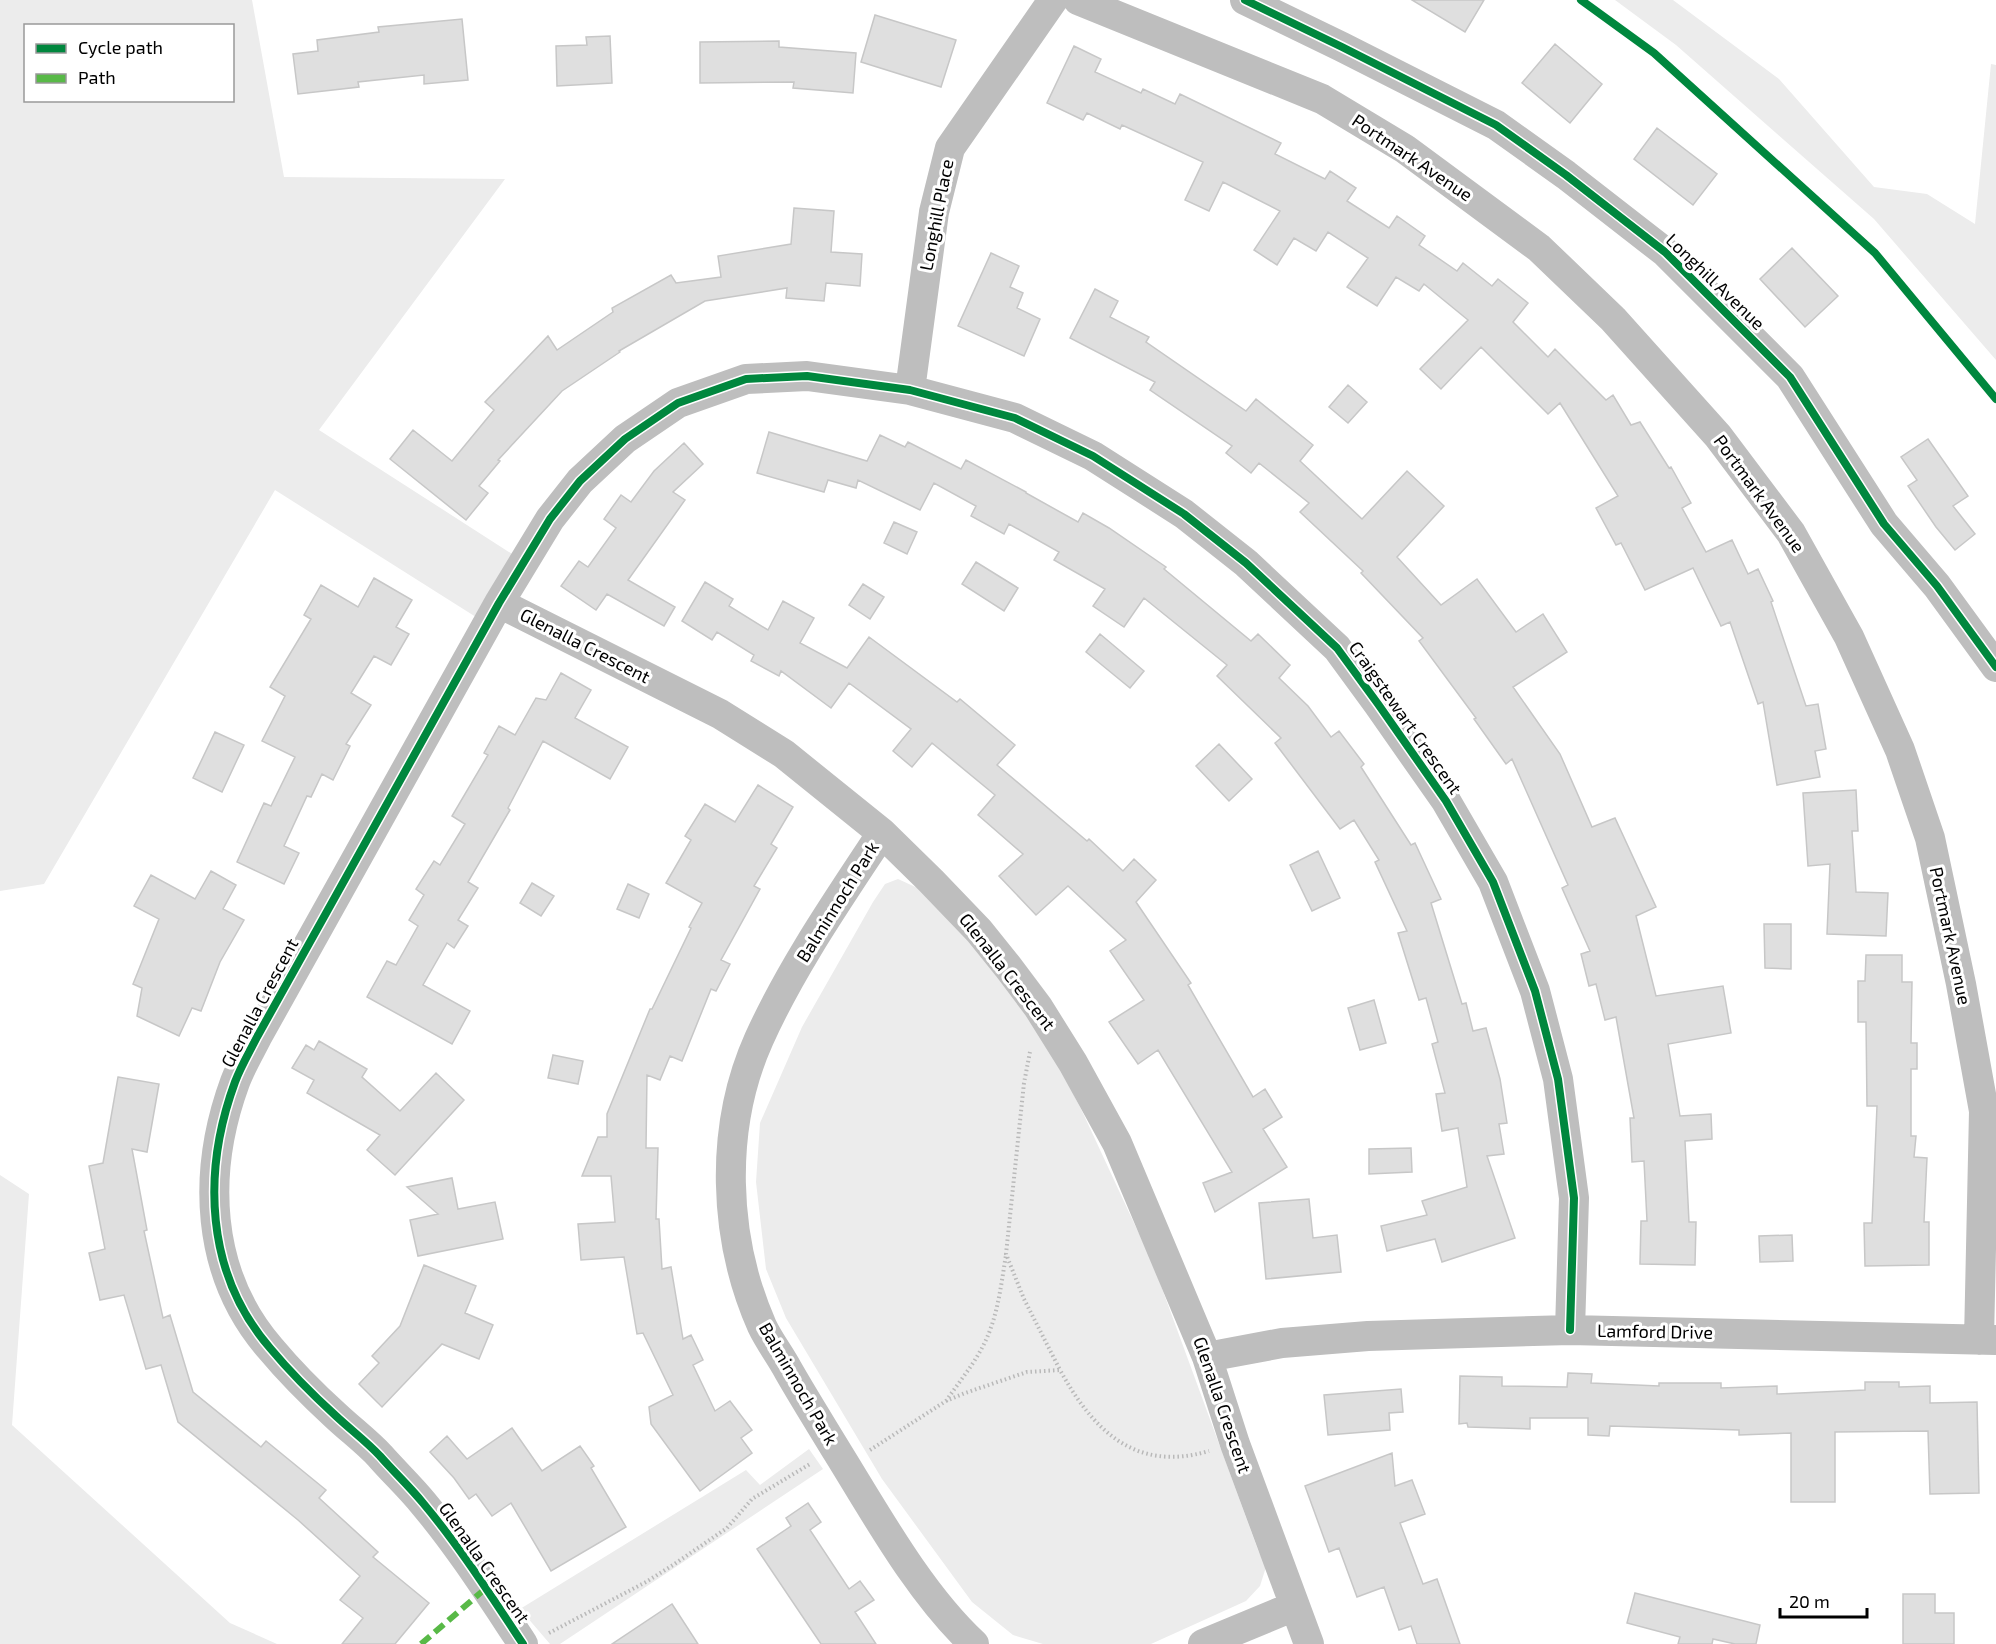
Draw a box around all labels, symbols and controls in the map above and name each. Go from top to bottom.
legend [24,24,234,102]
text: Cycle path [78,36,163,58]
text: Path [78,66,116,88]
street label: Portmark Avenue [1348,109,1477,206]
street label: Longhill Place [914,157,958,273]
street label: Longhill Avenue [1662,229,1770,334]
street label: Portmark Avenue [1710,430,1810,557]
street label: Glenalla Crescent [517,603,654,687]
street label: Craigstewart Crescent [1345,637,1467,798]
street label: Balminnoch Park [791,837,883,966]
street label: Portmark Avenue [1926,865,1976,1007]
street label: Glenalla Crescent [955,908,1061,1035]
street label: Glenalla Crescent [216,934,302,1071]
street label: Balminnoch Park [755,1318,843,1449]
street label: Lamford Drive [1597,1319,1713,1343]
street label: Glenalla Crescent [1189,1334,1257,1476]
street label: Glenalla Crescent [435,1498,535,1627]
scale bar [1780,1581,1867,1619]
text: 20 m [1789,1590,1830,1612]

